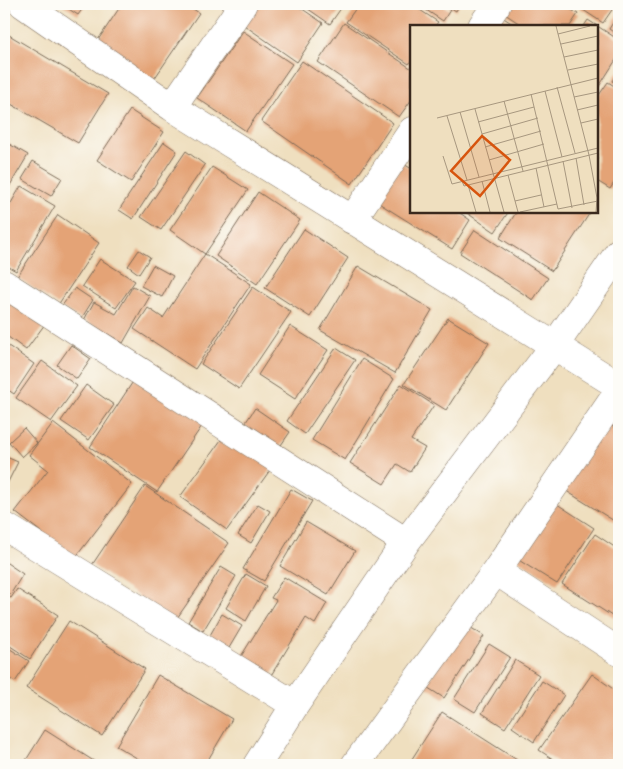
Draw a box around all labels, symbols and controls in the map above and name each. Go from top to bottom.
inset map [410,25,598,212]

